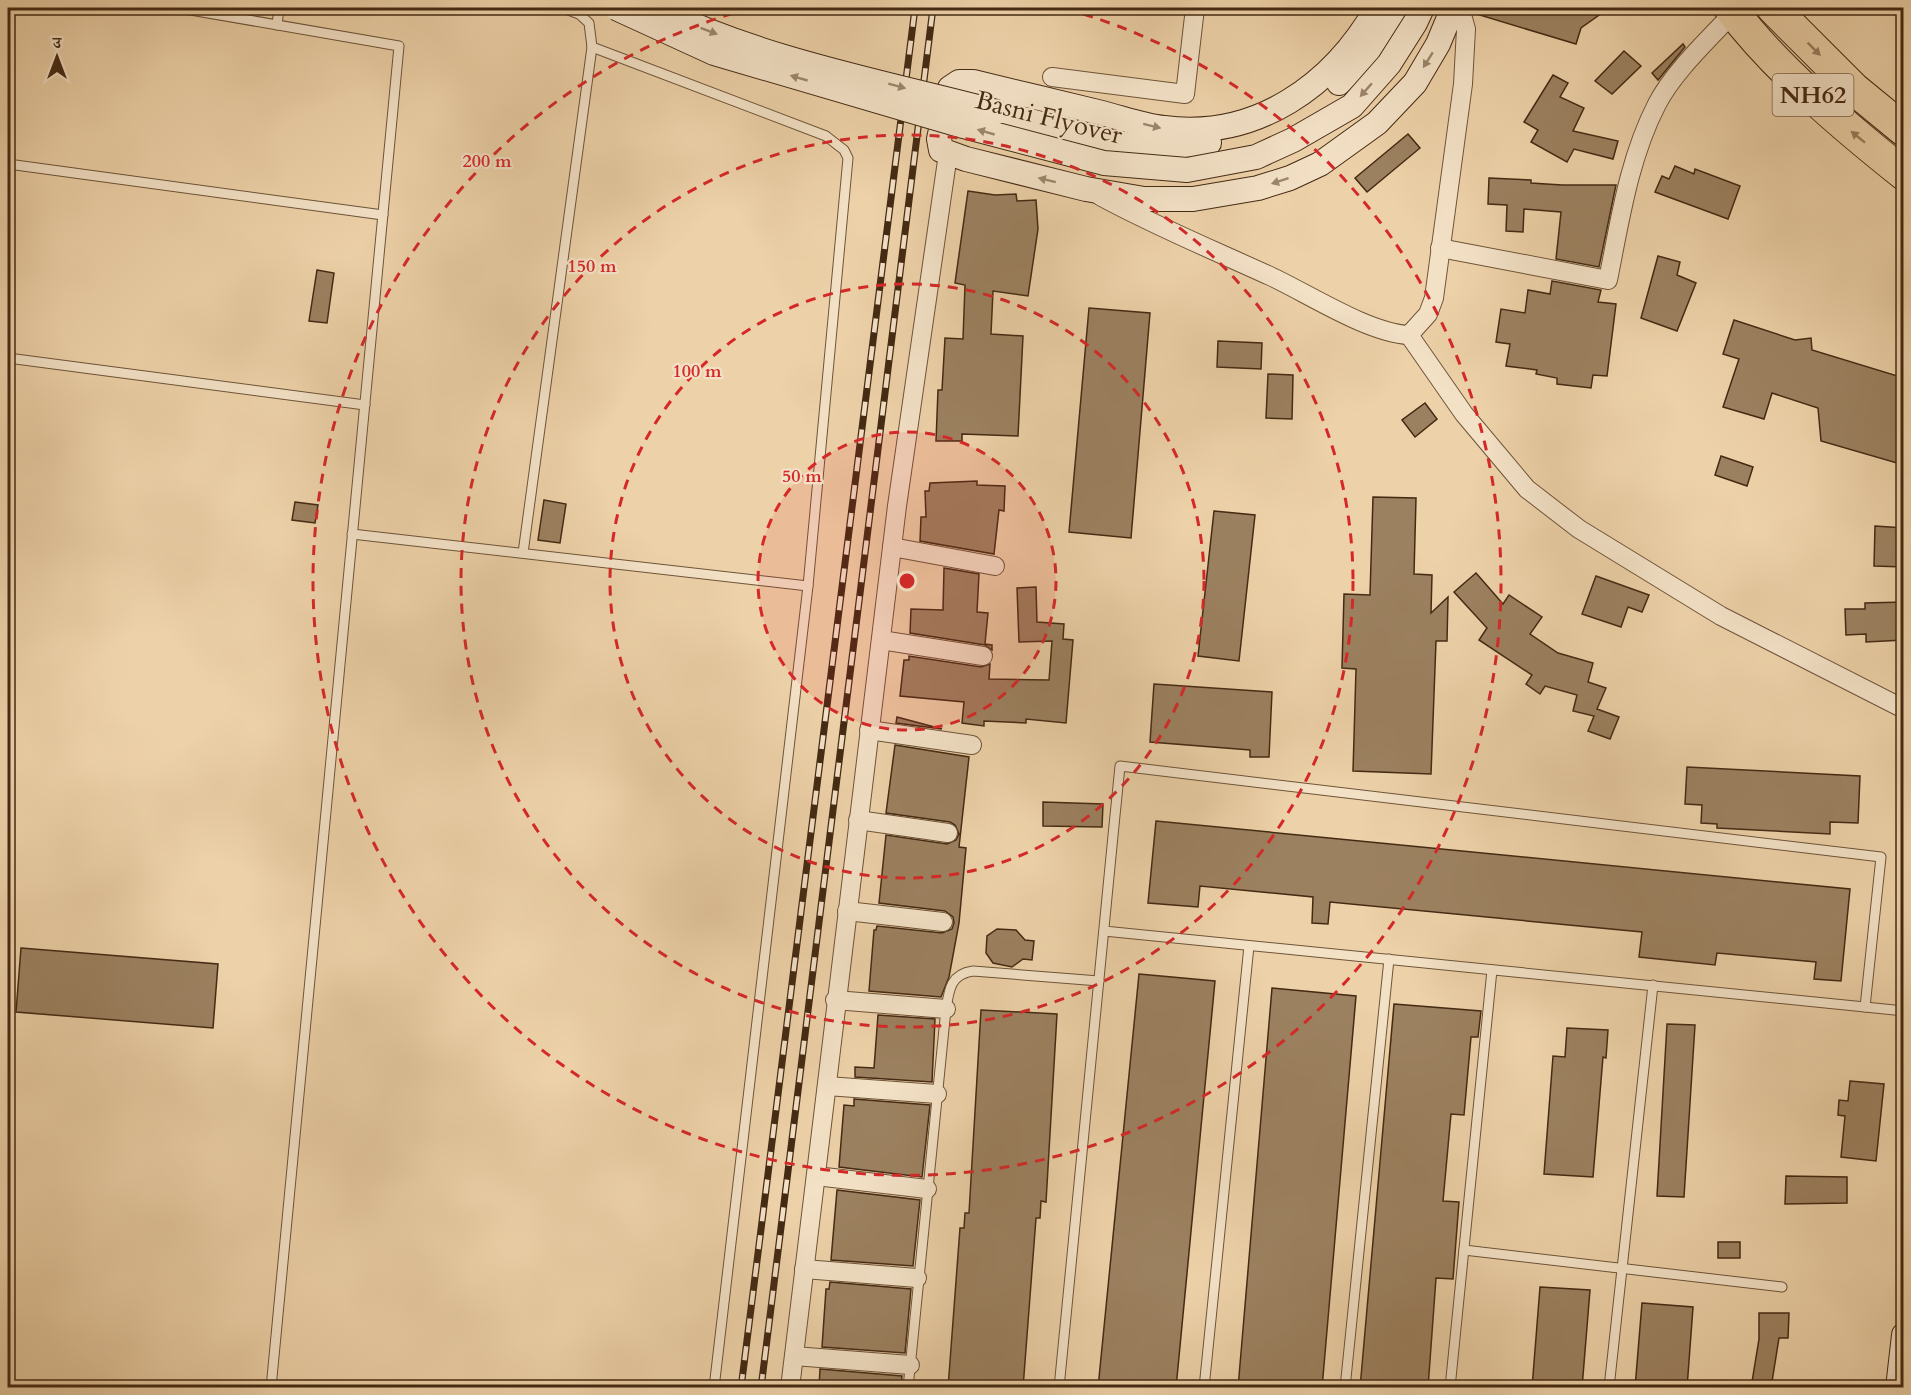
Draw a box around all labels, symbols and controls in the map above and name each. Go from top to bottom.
north arrow [27,27,87,87]
one-way arrow [701,27,719,37]
text: उ [52,32,63,54]
one-way arrow [1806,42,1820,56]
one-way arrow [1423,52,1434,68]
one-way arrow [790,73,808,82]
road number: NH62 [1772,74,1854,116]
one-way arrow [887,81,906,91]
street label: Basni Flyover [972,82,1127,153]
one-way arrow [1360,82,1373,97]
one-way arrow [1143,121,1162,131]
one-way arrow [977,127,996,137]
one-way arrow [1850,131,1866,144]
text: 200 m [462,149,512,174]
one-way arrow [1038,174,1057,184]
one-way arrow [1271,177,1289,186]
text: 150 m [567,254,617,279]
text: 100 m [672,359,722,384]
text: 50 m [782,464,822,489]
centre of rings [897,571,917,591]

